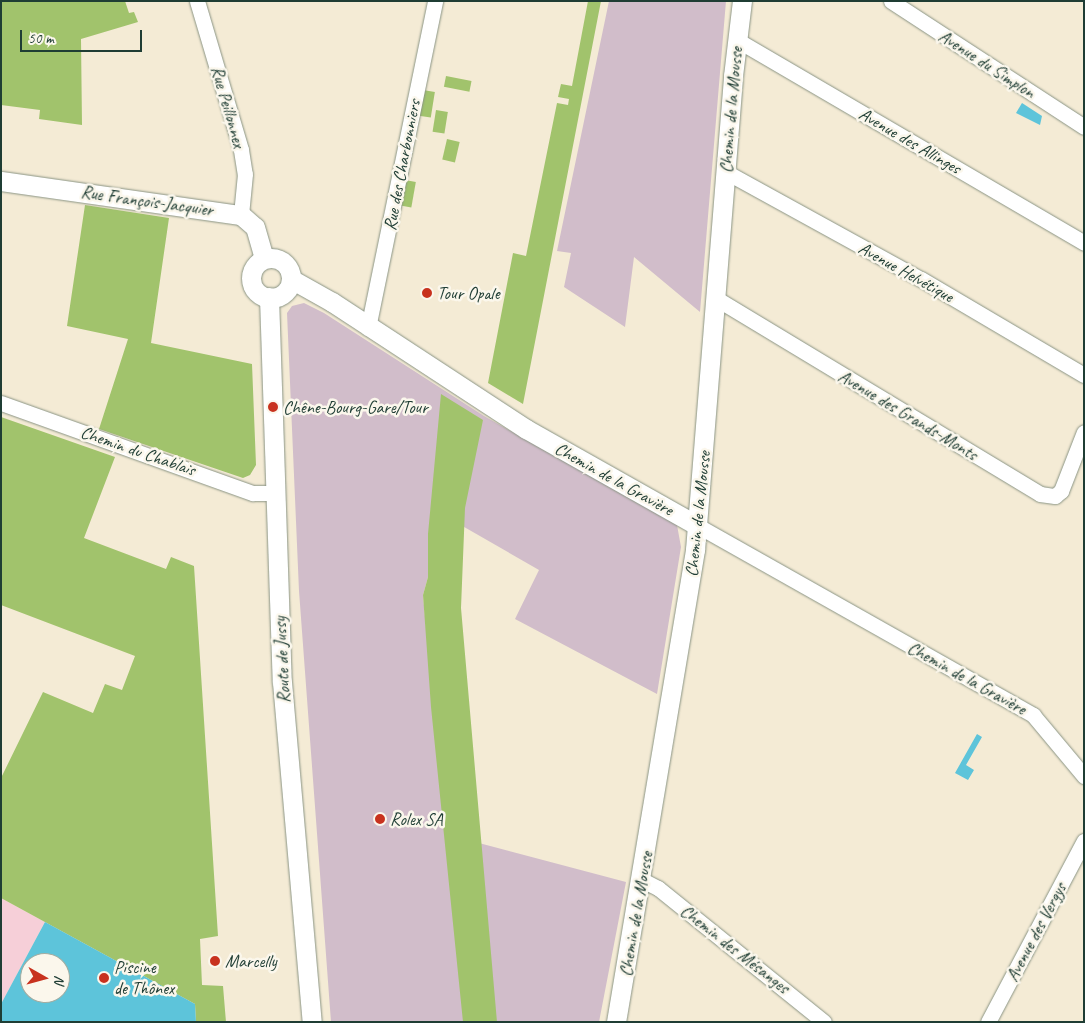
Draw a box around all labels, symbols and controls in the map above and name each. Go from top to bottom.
scale bar [22,20,145,52]
street label: Avenue du Simplon [935,25,1039,103]
text: 50 m [28,29,54,48]
street label: Chemin de la Mousse [715,46,747,174]
street label: Rue Peillonnex [206,64,250,150]
street label: Rue des Charbonniers [379,98,425,232]
street label: Avenue des Allinges [855,103,965,179]
street label: Rue François-Jacquier [80,181,214,221]
street label: Avenue Helvétique [855,237,957,307]
place label: Tour Opale [437,282,500,304]
marker: Tour Opale [421,287,433,299]
street label: Avenue des Grands-Monts [834,365,982,465]
place label: Chêne-Bourg-Gare/Tour [283,396,428,418]
marker: Chêne-Bourg-Gare/Tour [267,401,279,413]
street label: Chemin du Chablais [78,421,198,481]
street label: Chemin de la Gravière [551,437,677,521]
street label: Chemin de la Mousse [681,450,715,578]
street label: Route de Jussy [269,616,295,704]
street label: Chemin de la Gravière [904,636,1030,720]
place label: Rolex SA [390,808,443,830]
marker: Rolex SA [374,813,386,825]
street label: Chemin de la Mousse [614,850,658,978]
street label: Avenue des Vergys [1001,879,1071,985]
street label: Chemin des Mésanges [676,900,794,998]
place label: Marcelly [225,950,277,972]
north arrow [20,953,70,1003]
marker: Marcelly [209,955,221,967]
place label: Piscine de Thônex [114,957,175,1000]
marker: Piscine de Thônex [98,972,110,984]
text: N [50,974,68,985]

